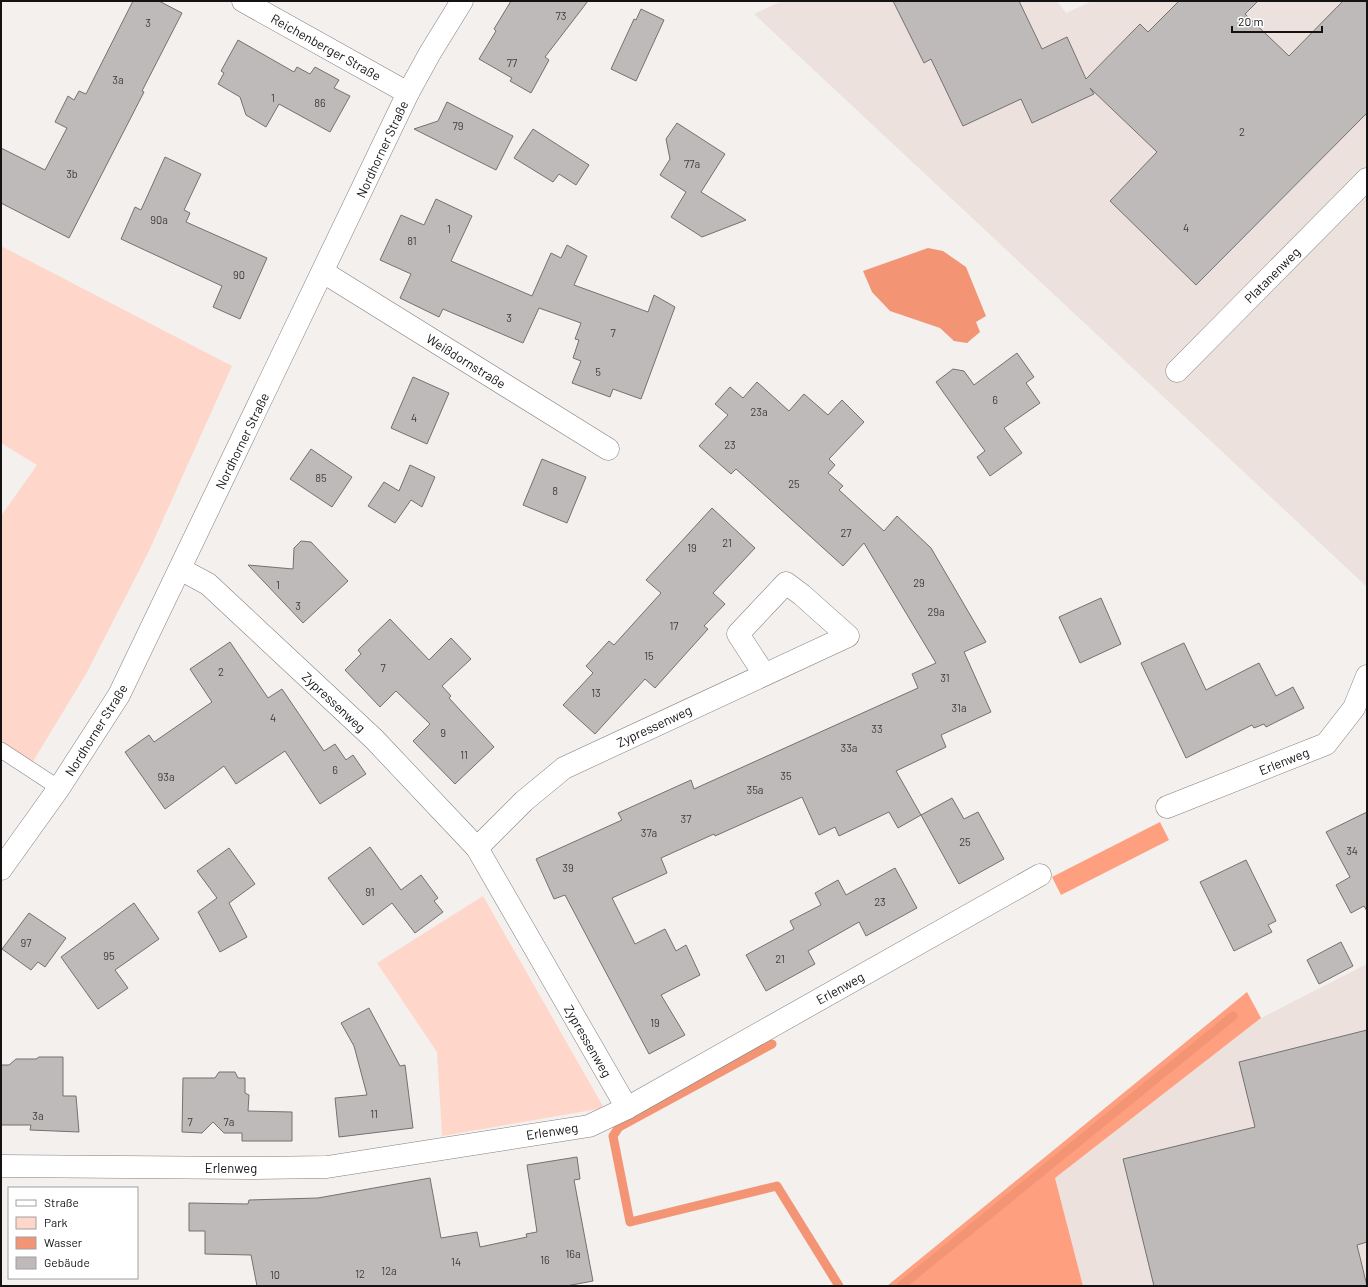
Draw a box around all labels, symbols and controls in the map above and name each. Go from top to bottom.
scale bar [1232,8,1322,34]
house number: 73 [556,9,566,22]
street label: Reichenberger Straße [268,10,384,84]
text: 20 m [1238,14,1264,28]
house number: 3 [145,16,151,29]
house number: 77 [507,56,517,69]
house number: 3a [112,73,124,86]
house number: 1 [271,91,275,104]
house number: 86 [314,96,326,109]
street label: Nordhorner Straße [352,98,412,200]
house number: 79 [453,119,464,132]
house number: 2 [1239,125,1245,138]
house number: 77a [684,157,700,170]
house number: 3b [66,167,78,180]
house number: 90a [150,213,168,226]
house number: 4 [1183,221,1189,234]
house number: 1 [447,222,451,235]
house number: 81 [407,234,417,247]
street label: Platanenweg [1241,244,1303,306]
house number: 90 [233,268,245,281]
house number: 3 [506,311,512,324]
house number: 7 [610,326,616,339]
street label: Weißdornstraße [423,330,509,392]
house number: 5 [595,365,601,378]
street label: Nordhorner Straße [212,390,272,492]
house number: 6 [992,393,998,406]
house number: 23a [750,405,768,418]
house number: 4 [411,411,417,424]
house number: 23 [724,438,736,451]
house number: 85 [315,471,327,484]
house number: 25 [788,477,800,490]
house number: 8 [552,484,558,497]
house number: 27 [840,526,852,539]
house number: 21 [722,536,732,549]
house number: 19 [687,541,697,554]
house number: 29 [913,576,925,589]
house number: 1 [276,578,280,591]
house number: 3 [295,599,301,612]
house number: 29a [927,605,945,618]
house number: 17 [669,619,679,632]
house number: 15 [644,649,654,662]
house number: 7 [380,661,386,674]
house number: 2 [218,665,224,678]
street label: Zypressenweg [299,669,369,735]
house number: 31 [940,671,950,684]
street label: Nordhorner Straße [61,681,131,779]
house number: 13 [591,686,601,699]
house number: 31a [951,701,967,714]
street label: Zypressenweg [614,702,694,750]
house number: 4 [270,711,276,724]
house number: 33 [871,722,883,735]
house number: 9 [440,726,446,739]
house number: 33a [841,741,857,754]
street label: Erlenweg [1257,744,1311,778]
house number: 11 [460,748,468,761]
house number: 6 [332,763,338,776]
house number: 35 [780,769,792,782]
house number: 93a [157,770,175,783]
house number: 35a [747,783,763,796]
house number: 37 [681,812,691,825]
house number: 37a [641,826,657,839]
house number: 25 [959,835,971,848]
house number: 34 [1346,844,1358,857]
house number: 39 [562,861,574,874]
house number: 91 [365,885,375,898]
house number: 23 [874,895,886,908]
house number: 97 [21,936,31,949]
house number: 95 [103,949,115,962]
house number: 21 [775,952,785,965]
street label: Erlenweg [813,968,867,1008]
street label: Zypressenweg [561,1002,615,1080]
house number: 19 [650,1016,660,1029]
house number: 11 [370,1107,378,1120]
house number: 3a [32,1109,44,1122]
house number: 7 [187,1115,193,1128]
house number: 7a [224,1115,234,1128]
street label: Erlenweg [525,1119,579,1143]
street label: Erlenweg [205,1160,257,1176]
legend [8,1187,138,1279]
text: Straße [44,1195,79,1209]
text: Park [44,1215,68,1229]
text: Wasser [44,1235,83,1249]
house number: 16a [565,1247,581,1260]
house number: 16 [540,1253,550,1266]
text: Gebäude [44,1255,90,1269]
house number: 14 [451,1255,461,1268]
house number: 12a [381,1264,397,1277]
house number: 12 [355,1267,365,1280]
house number: 10 [270,1268,280,1281]

